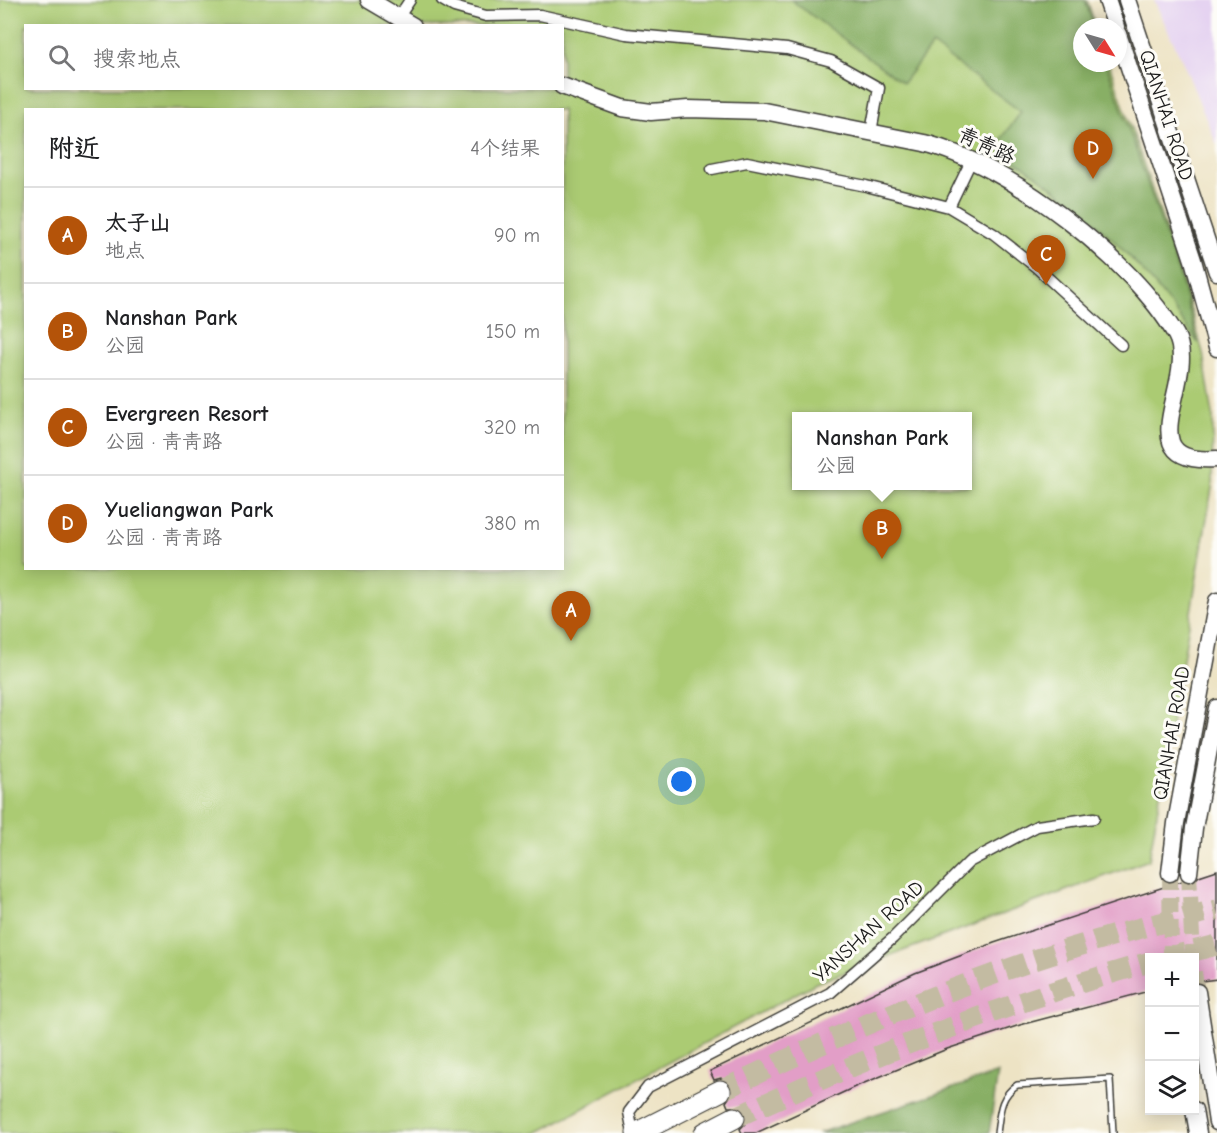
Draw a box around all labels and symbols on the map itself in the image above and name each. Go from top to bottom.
north arrow [1073,18,1127,72]
street label: QIANHAI ROAD [1135,47,1198,183]
street label: 青青路 [955,122,1020,169]
pin: D [1074,130,1112,179]
pin: C [1026,236,1066,285]
pin: B [862,510,902,559]
pin: A [552,592,590,641]
street label: QIANHAI ROAD [1148,664,1195,802]
your location [667,767,696,796]
street label: YANSHAN ROAD [808,876,928,987]

